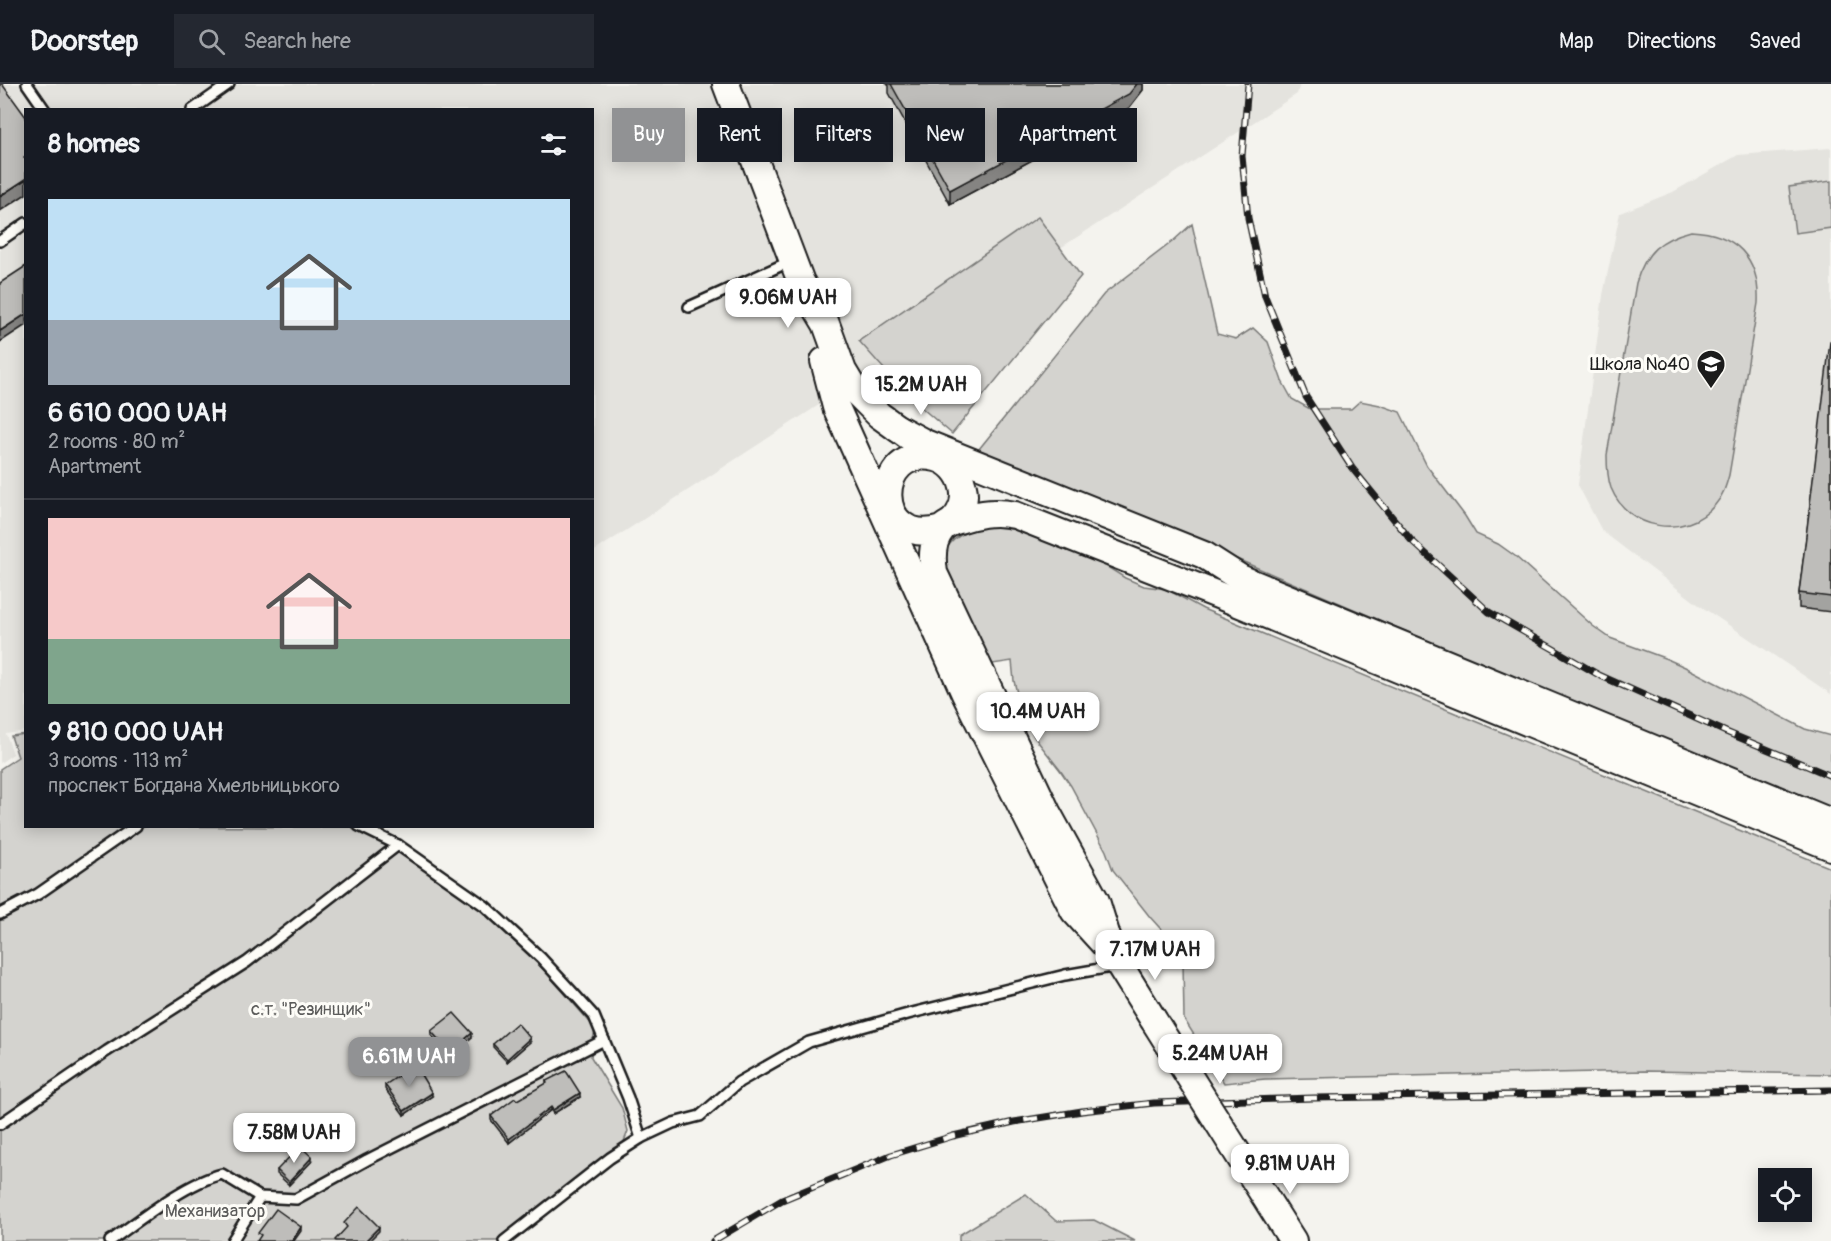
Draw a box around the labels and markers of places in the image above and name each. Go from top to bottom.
pin: 9.06M UAH [719,278,857,329]
school or university icon: Школа №40 [1695,348,1727,390]
place label: Школа №40 [1590,353,1690,376]
pin: 15.2M UAH [852,365,990,416]
pin: 10.4M UAH [969,692,1107,743]
pin: 7.17M UAH [1086,930,1224,981]
pin: 5.24M UAH [1151,1034,1289,1085]
pin: 6.61M UAH [340,1037,478,1088]
pin: 7.58M UAH [225,1113,363,1164]
pin: 9.81M UAH [1221,1144,1359,1195]

